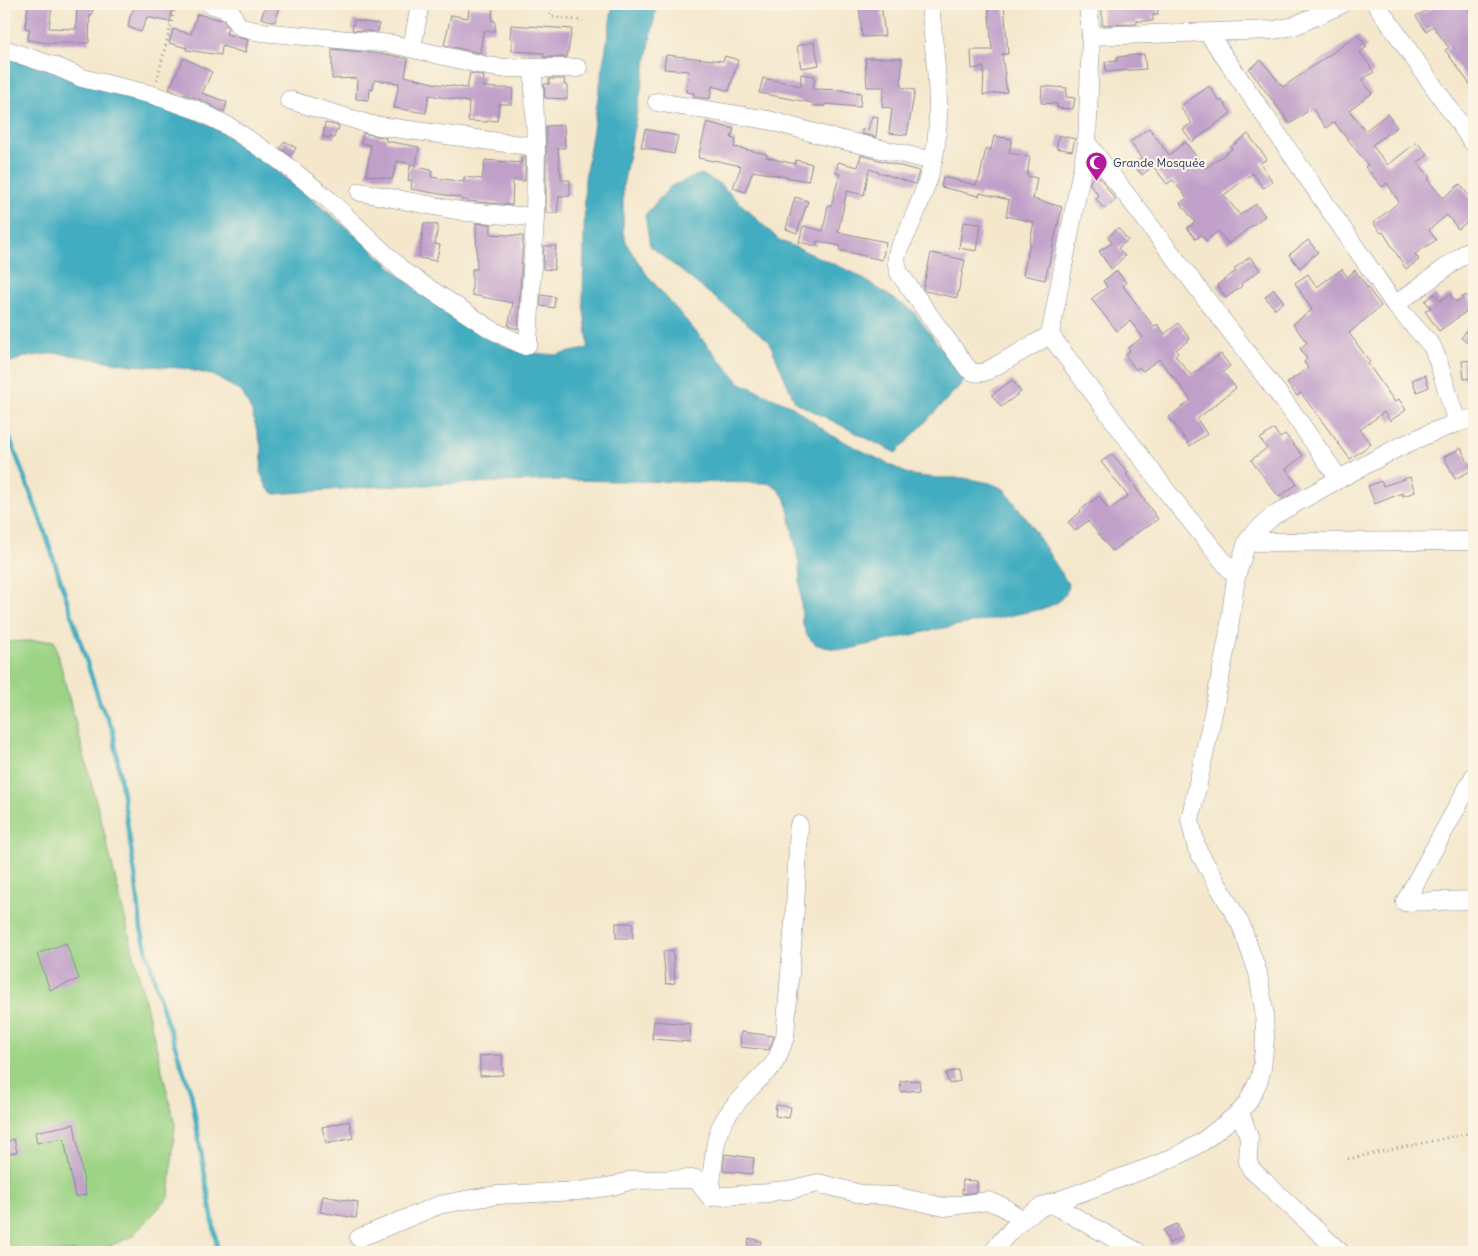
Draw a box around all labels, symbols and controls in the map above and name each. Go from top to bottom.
mosque icon: Grande Mosquée [1085,150,1109,181]
place label: Grande Mosquée [1113,155,1205,170]

